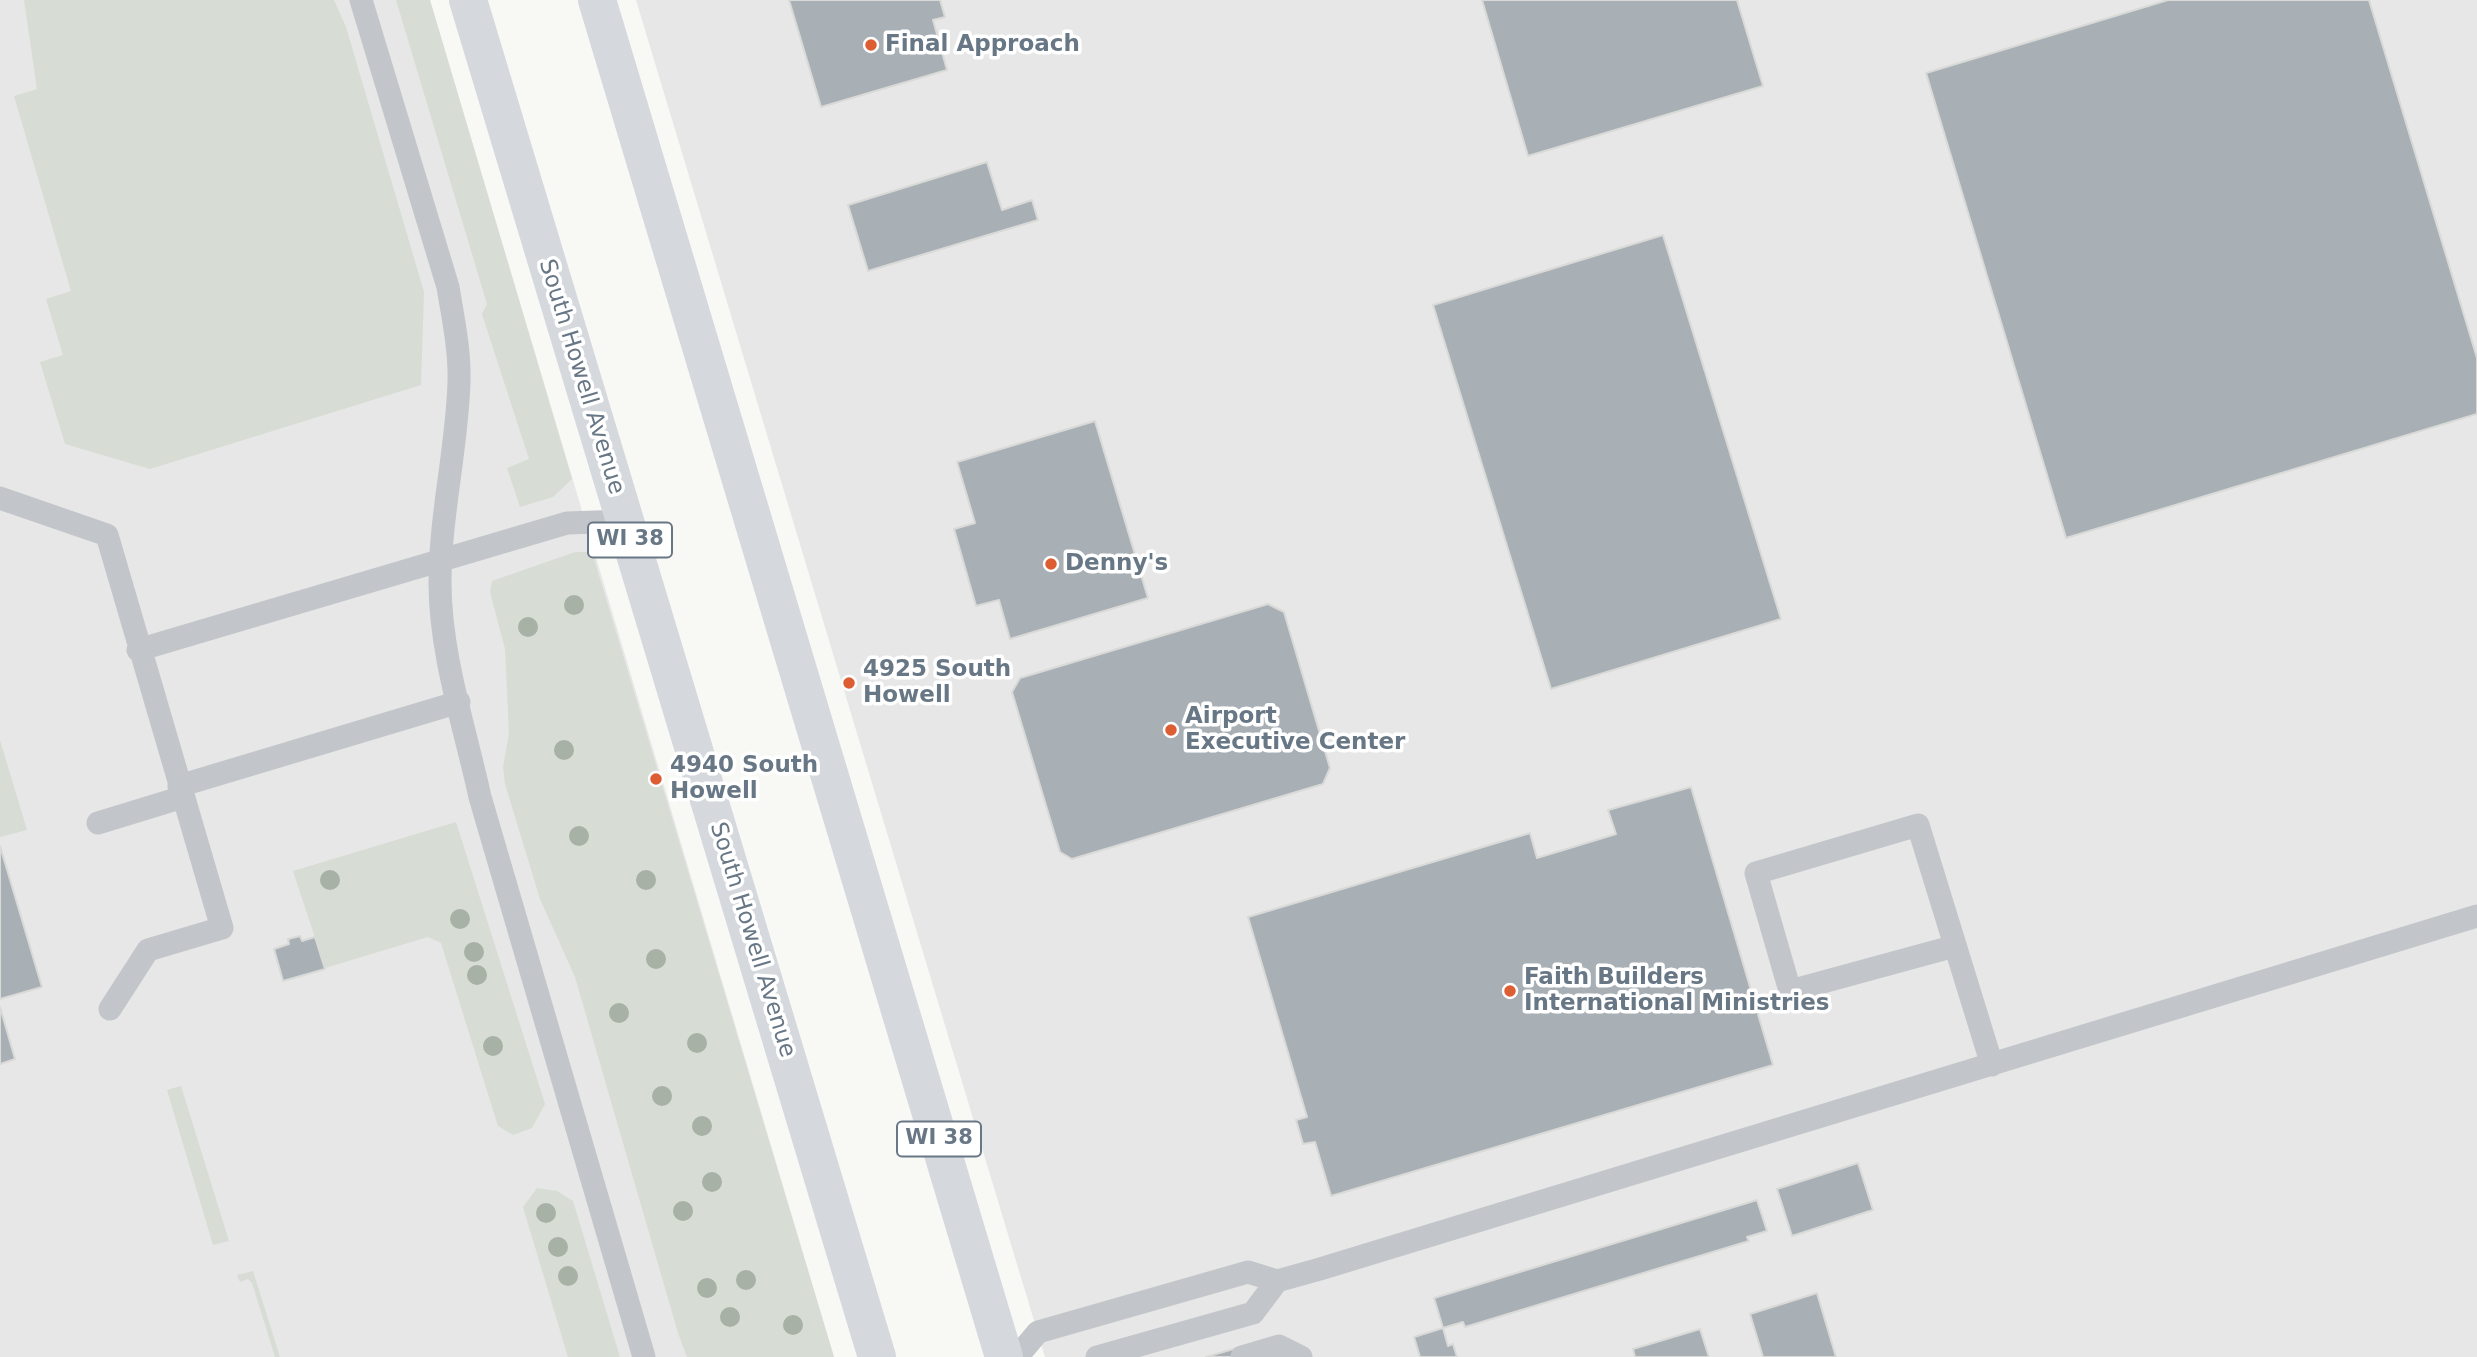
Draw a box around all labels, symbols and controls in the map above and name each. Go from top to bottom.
place label: Final Approach [885,31,1080,59]
marker: Final Approach [863,37,879,53]
street label: South Howell Avenue [532,256,630,498]
road number: WI 38 [588,522,672,558]
place label: Denny's [1065,550,1168,578]
marker: Denny's [1043,556,1059,572]
place label: 4925 South Howell [863,656,1011,710]
marker: 4925 South Howell [841,675,857,691]
place label: Airport Executive Center [1185,703,1405,757]
marker: Airport Executive Center [1163,722,1179,738]
place label: 4940 South Howell [670,752,818,806]
marker: 4940 South Howell [648,771,664,787]
street label: South Howell Avenue [703,819,801,1061]
place label: Faith Builders International Ministries [1524,964,1829,1018]
marker: Faith Builders International Ministries [1502,983,1518,999]
road number: WI 38 [897,1122,981,1156]

